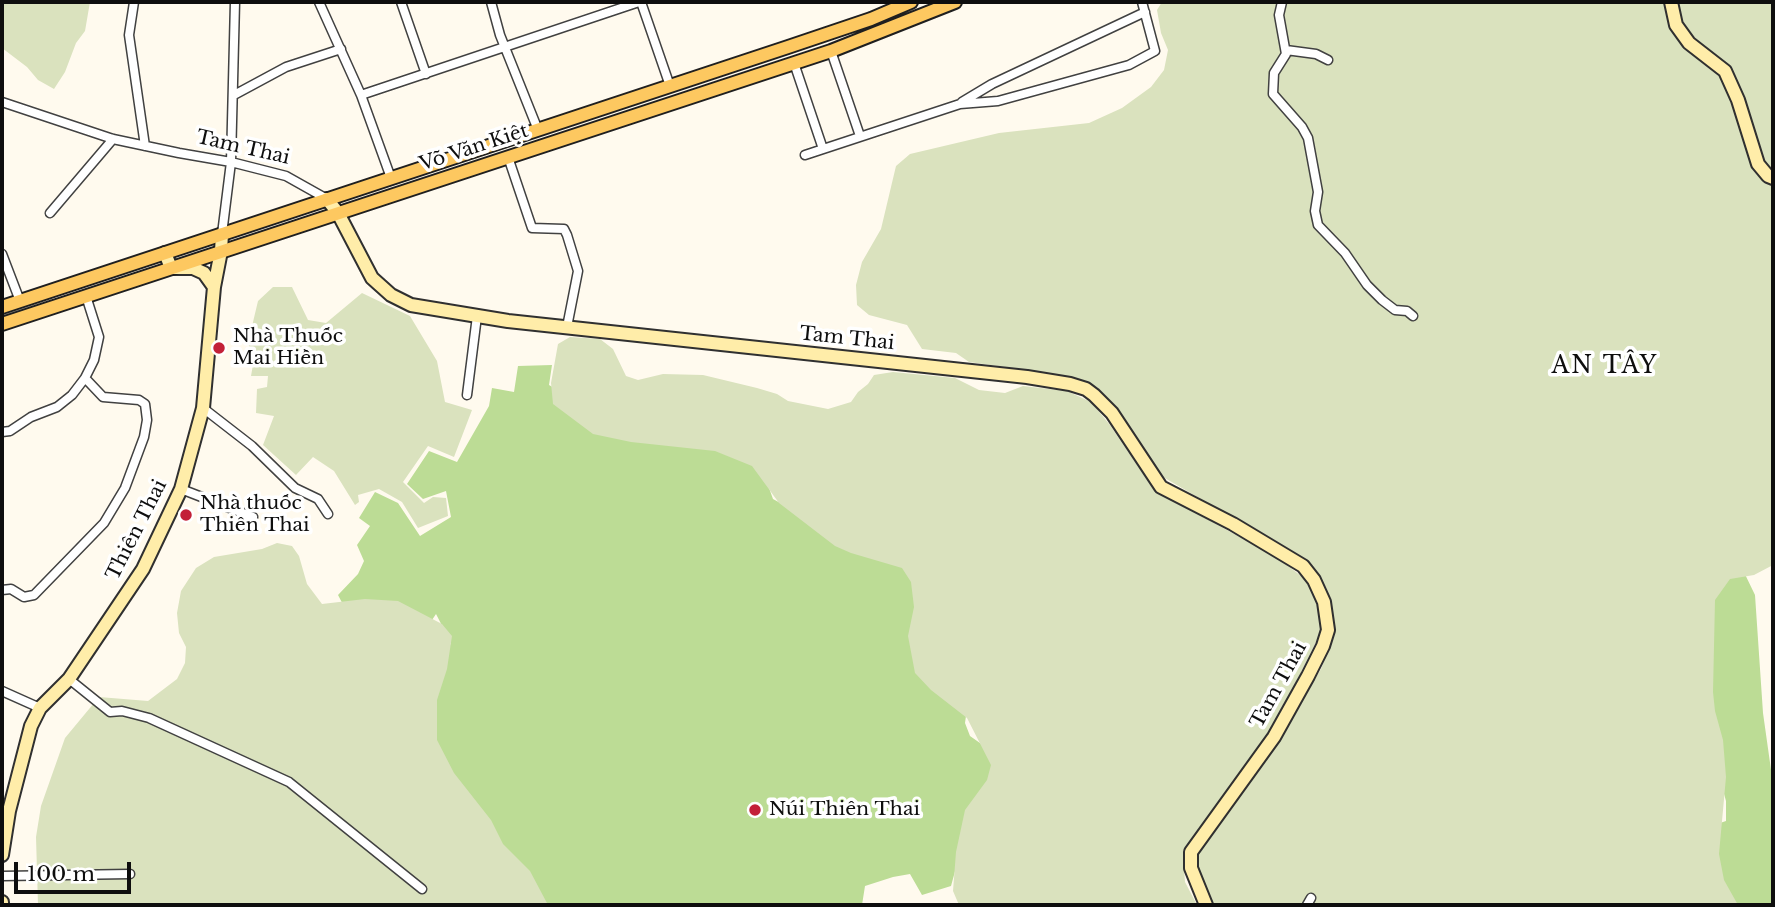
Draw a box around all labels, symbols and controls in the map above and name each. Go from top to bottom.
street label: Võ Văn Kiệt [417,120,531,176]
street label: Tam Thai [194,126,292,170]
street label: Tam Thai [799,323,895,355]
place label: Nhà Thuốc Mai Hiền [233,326,343,370]
marker: Nhà Thuốc Mai Hiền [211,340,227,356]
district label: AN TÂY [1552,353,1658,381]
street label: Thiên Thai [102,476,172,584]
place label: Nhà thuốc Thiên Thai [200,493,310,537]
marker: Nhà thuốc Thiên Thai [178,507,194,523]
street label: Tam Thai [1246,638,1312,732]
place label: Núi Thiên Thai [769,799,920,821]
marker: Núi Thiên Thai [747,802,763,818]
scale bar [18,848,135,892]
text: 100 m [27,861,95,887]

